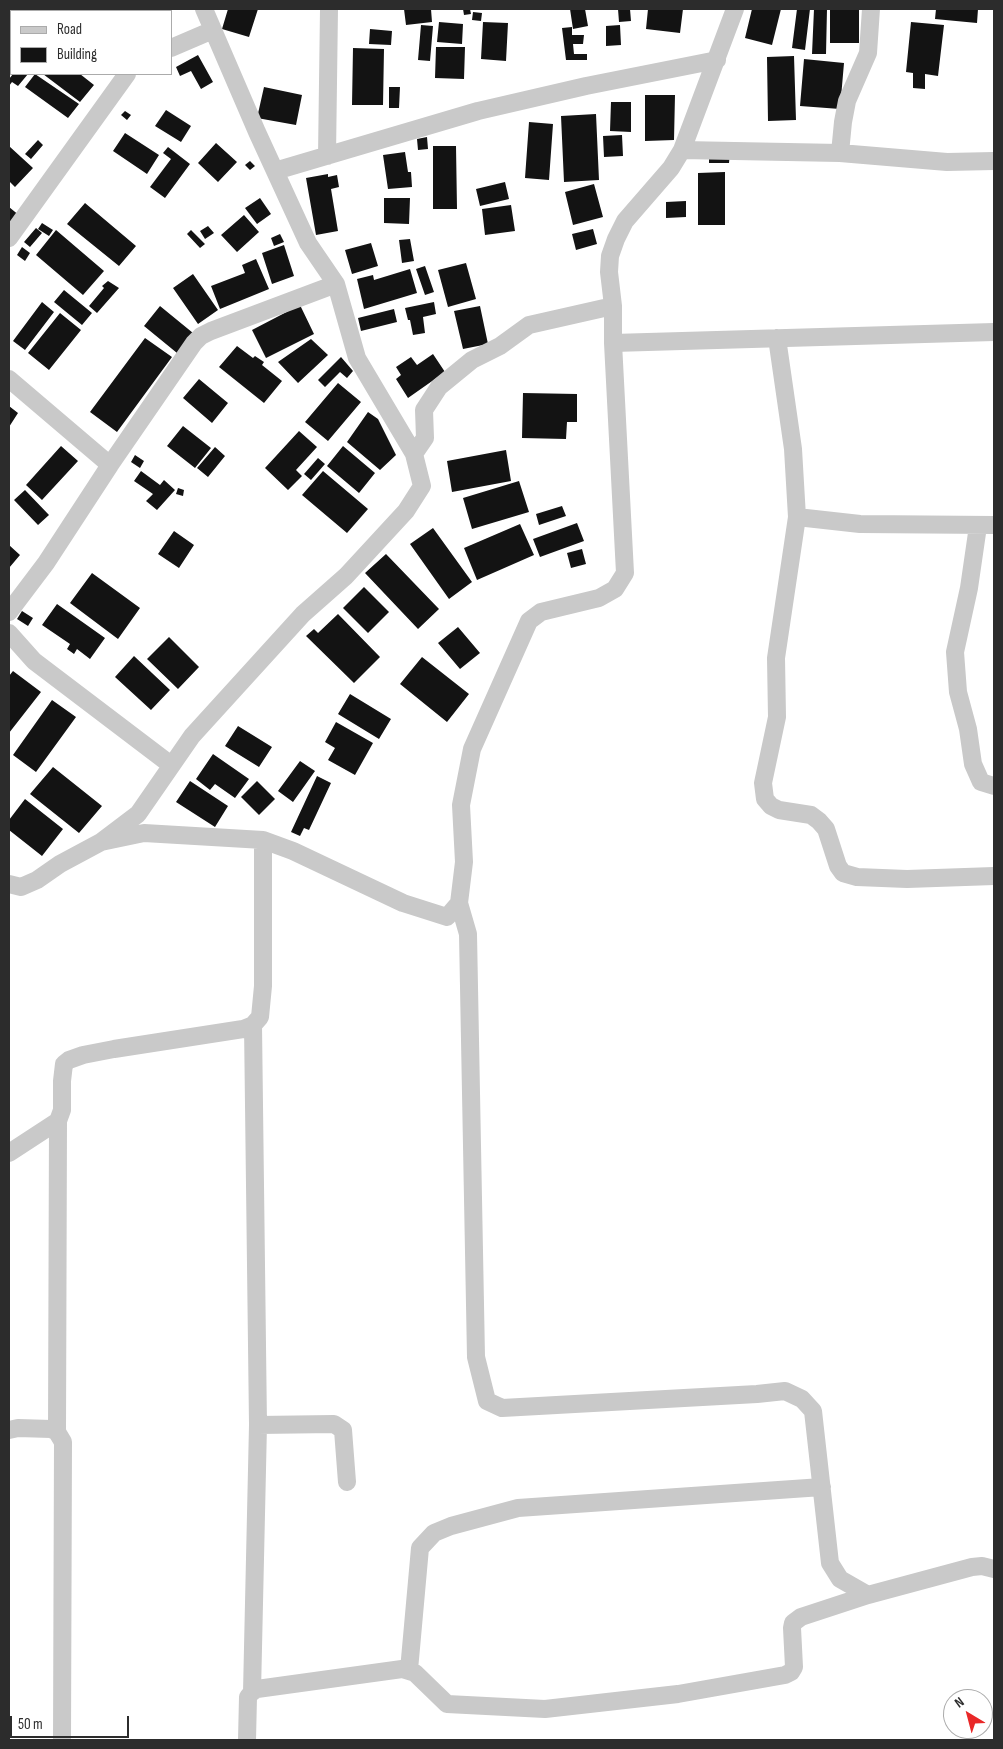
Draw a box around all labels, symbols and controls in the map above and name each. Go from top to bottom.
legend [10,10,172,75]
text: Road [57,20,82,39]
text: Building [57,45,97,64]
north arrow [943,1689,993,1739]
text: N [951,1693,967,1711]
scale bar [12,1706,131,1738]
text: 50 m [18,1715,43,1734]

